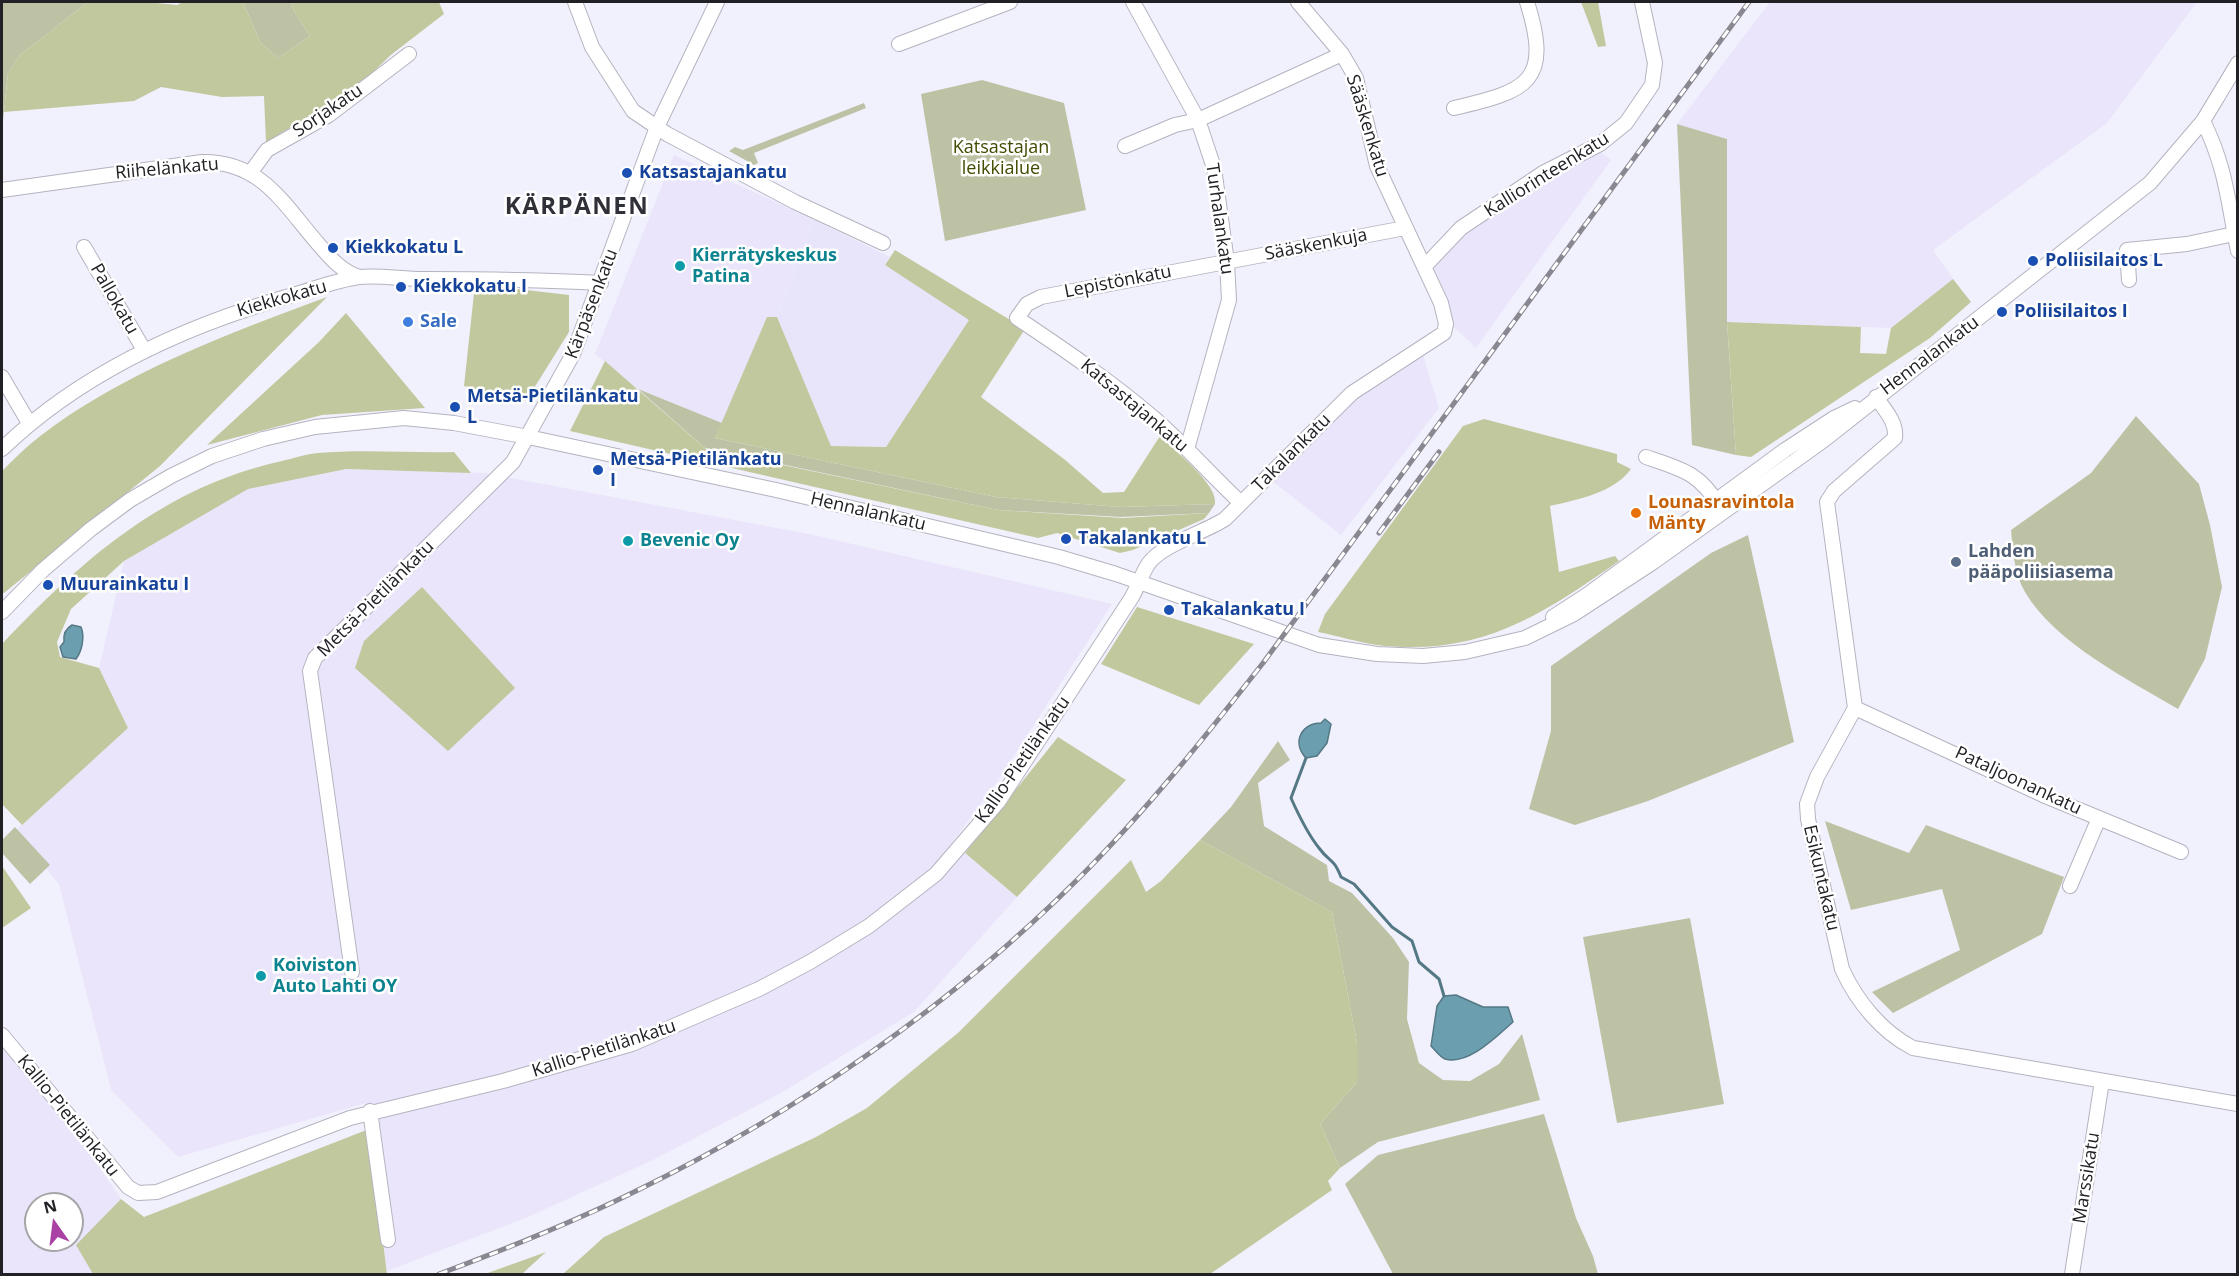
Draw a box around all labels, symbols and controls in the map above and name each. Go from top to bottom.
street label: Sääskenkatu [1341,72,1393,180]
street label: Sorjakatu [289,80,367,142]
street label: Kalliorinteenkatu [1481,128,1613,222]
park label: Katsastajan leikkialue [953,137,1049,180]
street label: Riihelänkatu [114,154,220,184]
place label: Katsastajankatu [639,162,787,184]
street label: Turhalankatu [1201,162,1237,276]
marker: Katsastajankatu [620,166,634,180]
district label: KÄRPÄNEN [505,193,649,221]
street label: Sääskenkuja [1263,224,1369,266]
place label: Kiekkokatu L [345,237,463,259]
marker: Kiekkokatu L [326,241,340,255]
place label: Kierrätyskeskus Patina [692,245,837,288]
street label: Kärpäsenkatu [561,246,623,362]
place label: Poliisilaitos L [2045,250,2163,272]
marker: Poliisilaitos L [2026,254,2040,268]
marker: Kierrätyskeskus Patina [673,259,687,273]
street label: Pallokatu [85,260,143,338]
street label: Lepistönkatu [1063,261,1173,303]
street label: Kiekkokatu [235,276,329,322]
place label: Kiekkokatu I [413,276,527,298]
marker: Kiekkokatu I [394,280,408,294]
place label: Poliisilaitos I [2014,301,2128,323]
marker: Poliisilaitos I [1995,305,2009,319]
place label: Sale [420,311,457,333]
street label: Hennalankatu [1876,312,1984,400]
marker: Sale [401,315,415,329]
street label: Katsastajankatu [1076,355,1192,457]
place label: Metsä-Pietilänkatu L [467,386,639,428]
marker: Metsä-Pietilänkatu L [448,400,462,414]
street label: Takalankatu [1248,409,1336,497]
place label: Metsä-Pietilänkatu I [610,449,782,492]
marker: Metsä-Pietilänkatu I [591,463,605,477]
street label: Hennalankatu [808,488,928,536]
place label: Lounasravintola Mänty [1648,492,1795,534]
marker: Lounasravintola Mänty [1629,506,1643,520]
place label: Takalankatu L [1078,528,1206,550]
place label: Bevenic Oy [640,530,739,552]
marker: Takalankatu L [1059,532,1073,546]
marker: Bevenic Oy [621,534,635,548]
street label: Metsä-Pietilänkatu [313,536,439,662]
place label: Lahden pääpoliisiasema [1968,541,2114,584]
marker: Lahden pääpoliisiasema [1949,555,1963,569]
place label: Muurainkatu I [60,574,189,596]
marker: Muurainkatu I [41,578,55,592]
place label: Takalankatu I [1181,599,1305,621]
marker: Takalankatu I [1162,603,1176,617]
street label: Kallio-Pietilänkatu [971,692,1075,828]
street label: Pataljoonankatu [1951,742,2085,820]
street label: Esikuntakatu [1798,823,1844,933]
place label: Koiviston Auto Lahti OY [273,955,397,998]
marker: Koiviston Auto Lahti OY [254,969,268,983]
street label: Kallio-Pietilänkatu [529,1016,679,1082]
street label: Kallio-Pietilänkatu [12,1051,124,1181]
street label: Marssikatu [2069,1131,2105,1225]
north arrow [24,1192,84,1252]
text: N [41,1194,59,1219]

